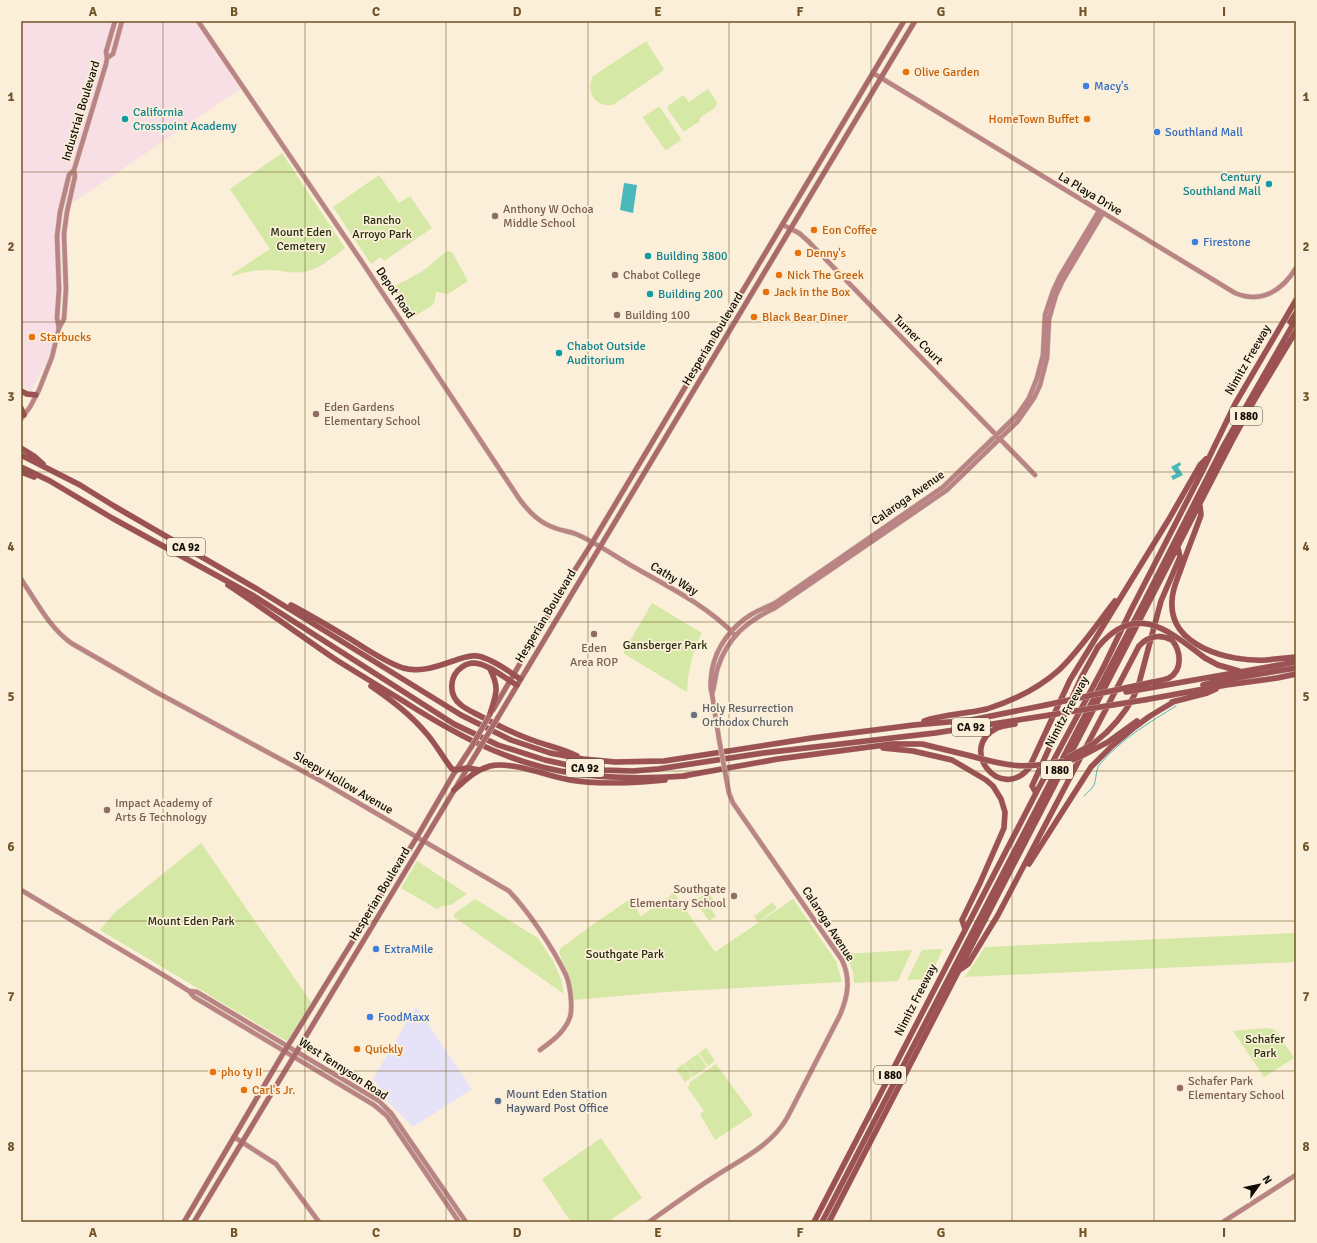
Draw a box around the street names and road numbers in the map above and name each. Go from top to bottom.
street label: Industrial Boulevard [59,59,103,163]
street label: La Playa Drive [1055,169,1125,219]
street label: Depot Road [372,264,418,322]
street label: Hesperian Boulevard [679,290,747,388]
street label: Turner Court [890,312,946,368]
street label: Nimitz Freeway [1222,322,1274,398]
road number: I 880 [1230,407,1262,425]
street label: Calaroga Avenue [869,467,947,529]
road number: CA 92 [167,538,205,556]
street label: Cathy Way [647,559,701,599]
street label: Hesperian Boulevard [512,567,580,665]
street label: Nimitz Freeway [1042,673,1092,750]
road number: CA 92 [952,718,990,736]
street label: Sleepy Hollow Avenue [290,748,396,818]
road number: CA 92 [566,759,604,777]
road number: I 880 [1041,761,1073,779]
street label: Hesperian Boulevard [346,845,414,943]
street label: Calaroga Avenue [798,884,858,964]
street label: Nimitz Freeway [891,961,941,1038]
street label: West Tennyson Road [295,1034,391,1104]
road number: I 880 [874,1066,906,1084]

